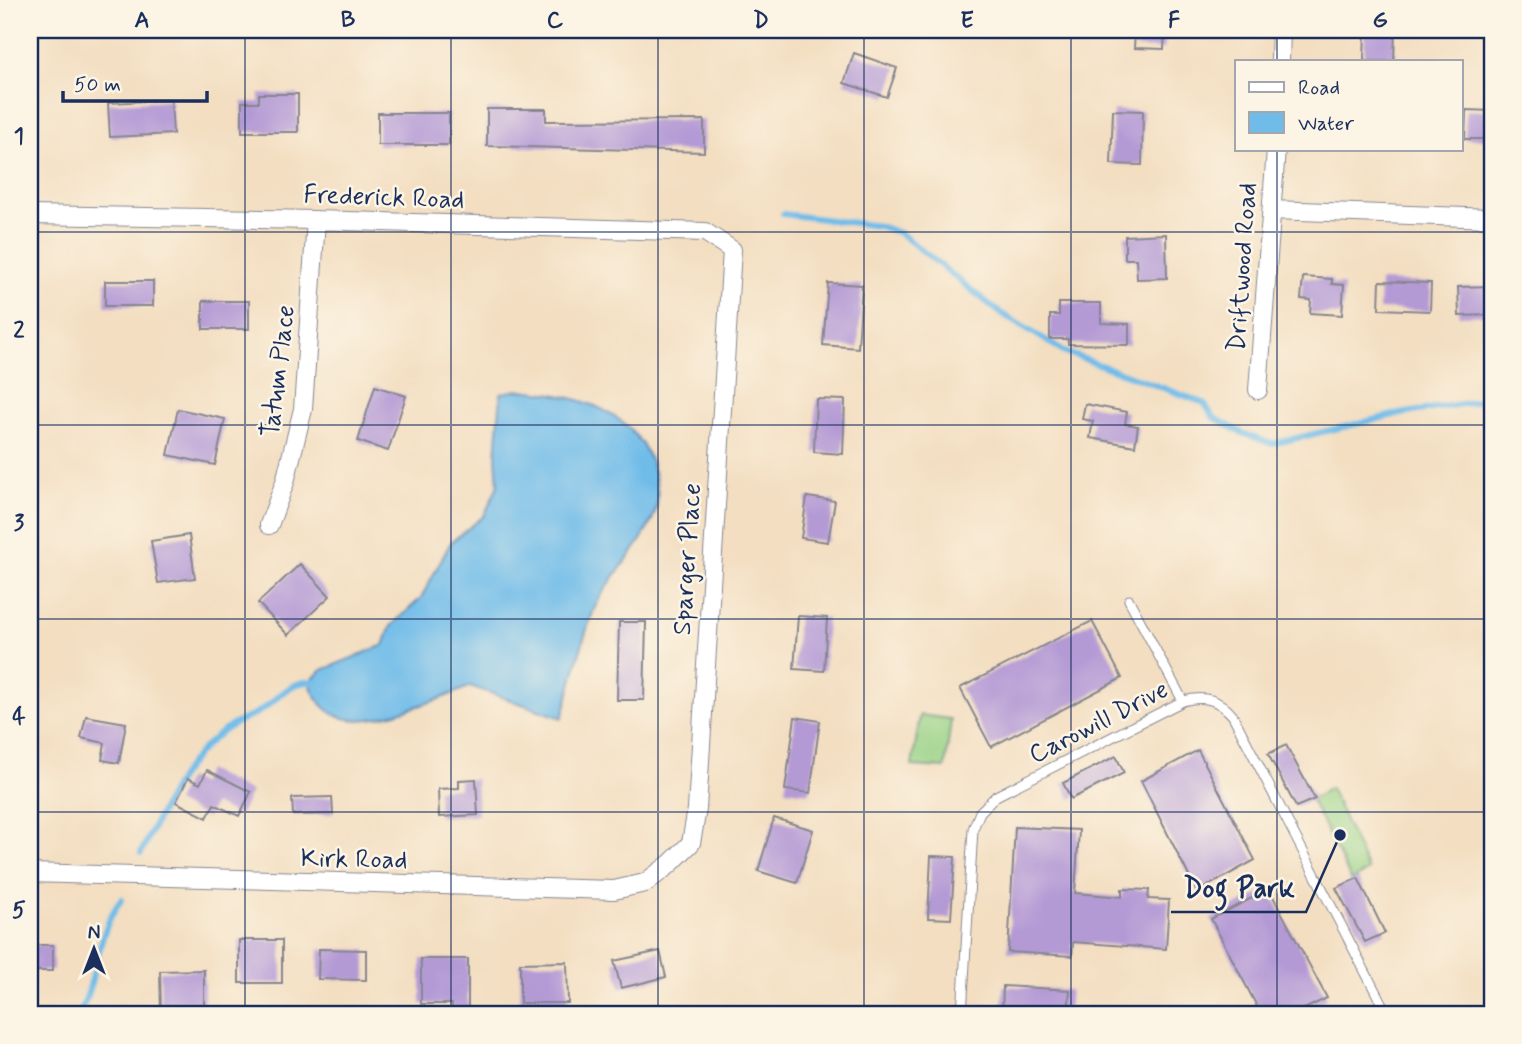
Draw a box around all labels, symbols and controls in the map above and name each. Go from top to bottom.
text: A [134,6,150,36]
text: B [341,6,356,36]
text: C [547,6,564,36]
text: D [753,6,769,36]
text: E [960,6,974,36]
text: F [1168,6,1180,36]
text: G [1372,6,1388,36]
scale bar [63,60,206,104]
legend [1235,60,1462,150]
text: 50 m [74,71,121,99]
text: Road [1298,74,1340,102]
text: Water [1298,110,1354,138]
text: 1 [14,122,24,152]
street label: Frederick Road [303,178,465,218]
street label: Driftwood Road [1220,181,1266,353]
street label: Tatum Place [254,303,304,439]
text: 2 [13,316,25,346]
street label: Sparger Place [666,482,710,636]
text: 3 [14,509,25,539]
street label: Carowill Drive [1023,673,1174,772]
text: 4 [12,702,26,732]
street label: Kirk Road [300,842,408,878]
callout: Dog Park [1171,863,1306,912]
text: Dog Park [1183,871,1295,911]
text: 5 [12,896,26,926]
north arrow [60,914,130,984]
text: N [88,921,100,946]

